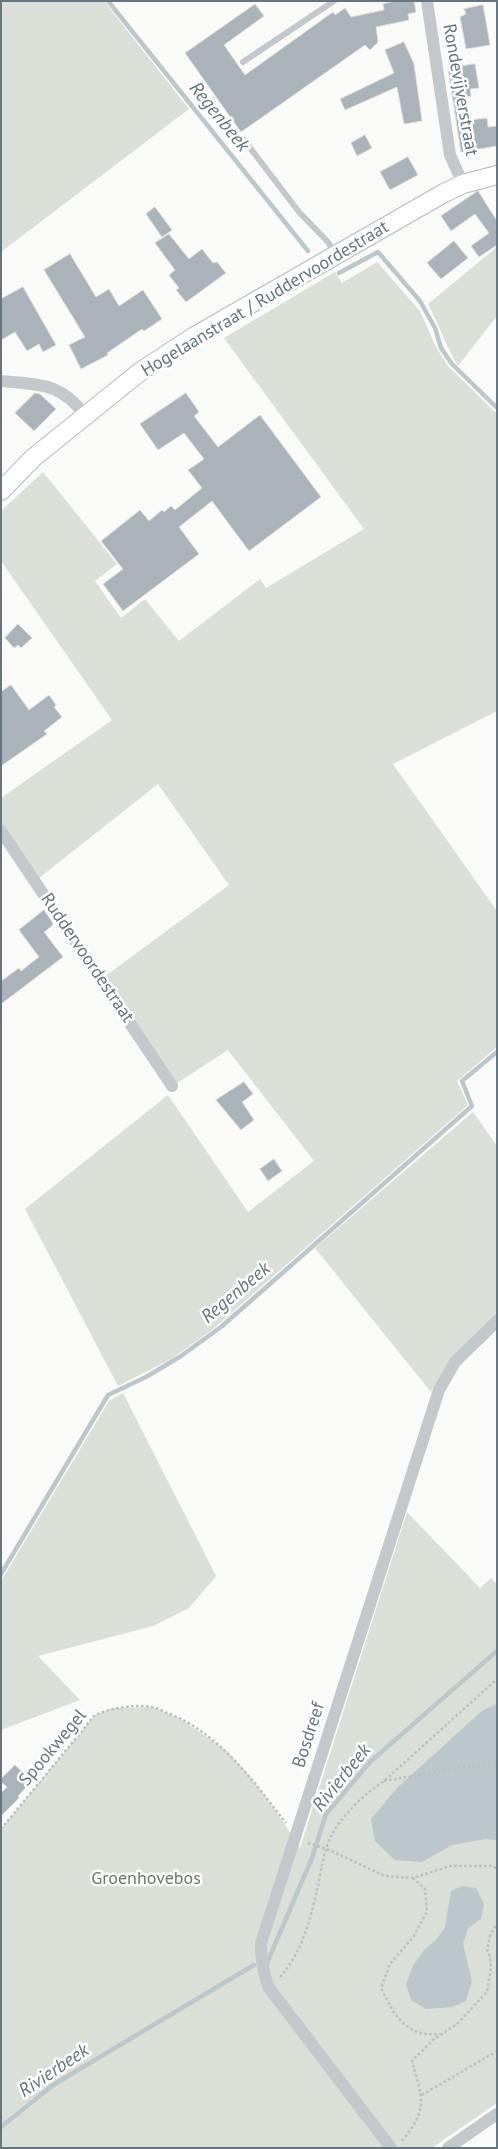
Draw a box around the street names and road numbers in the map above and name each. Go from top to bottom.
street label: Rondevijverstraat [438,22,482,158]
street label: Hogelaanstraat / Ruddervoordestraat [137,216,393,382]
street label: Ruddervoordestraat [36,889,138,1027]
street label: Bosdreef [288,1700,330,1770]
street label: Spookwegel [15,1705,91,1791]

